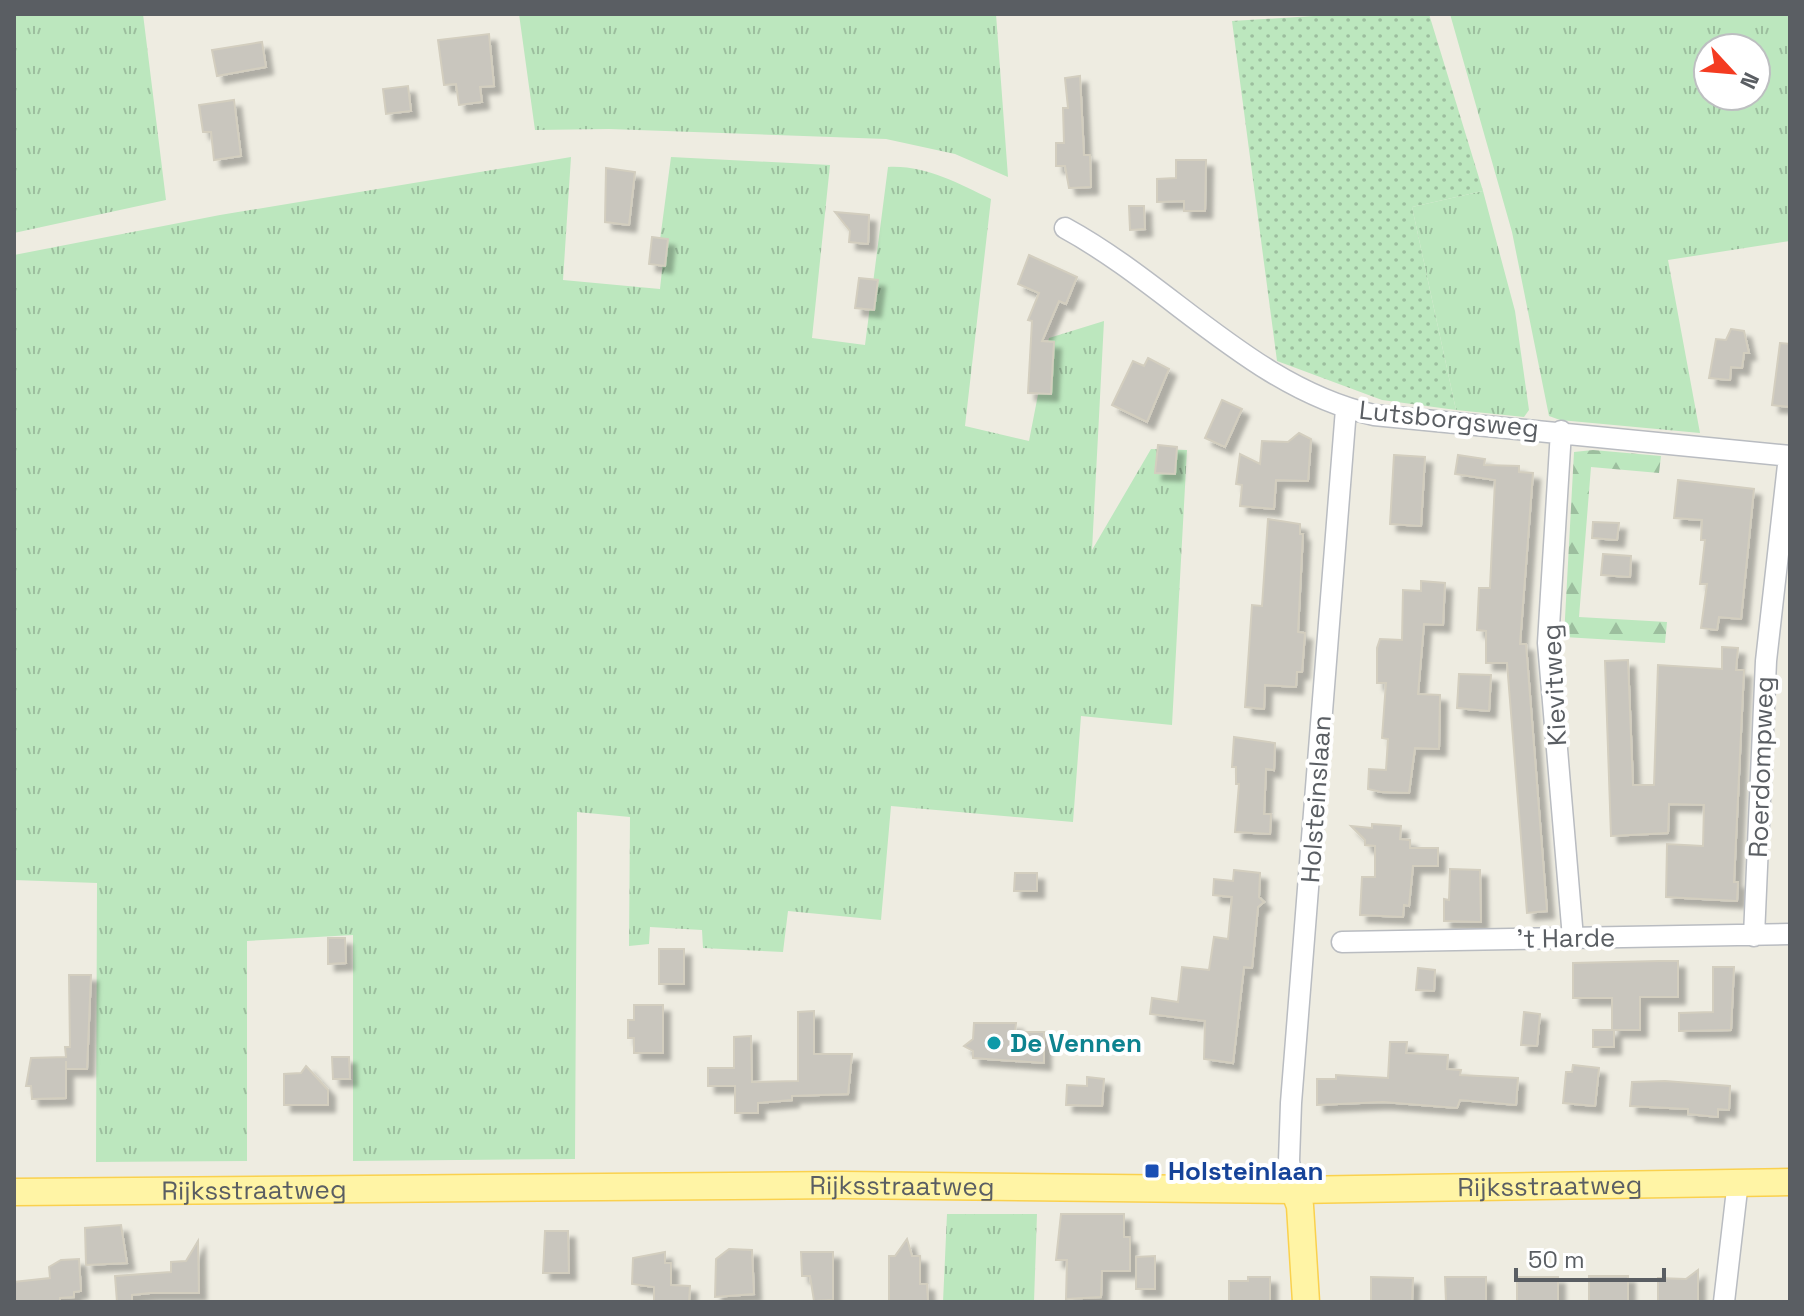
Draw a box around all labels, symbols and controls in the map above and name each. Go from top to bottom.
north arrow [1692,32,1772,112]
text: N [1734,68,1766,94]
street label: Lutsborgsweg [1357,393,1541,445]
street label: Kievitweg [1534,623,1574,747]
street label: Roerdompweg [1741,676,1781,858]
street label: Holsteinslaan [1293,714,1339,884]
street label: 't Harde [1516,920,1616,956]
place label: De Vennen [1010,1026,1142,1060]
marker: De Vennen [985,1034,1003,1052]
place label: Holsteinlaan [1168,1154,1324,1188]
marker: Holsteinlaan [1143,1162,1161,1180]
street label: Rijksstraatweg [1457,1167,1643,1204]
street label: Rijksstraatweg [809,1168,995,1204]
street label: Rijksstraatweg [161,1172,347,1208]
scale bar [1516,1232,1664,1282]
text: 50 m [1528,1244,1585,1275]

